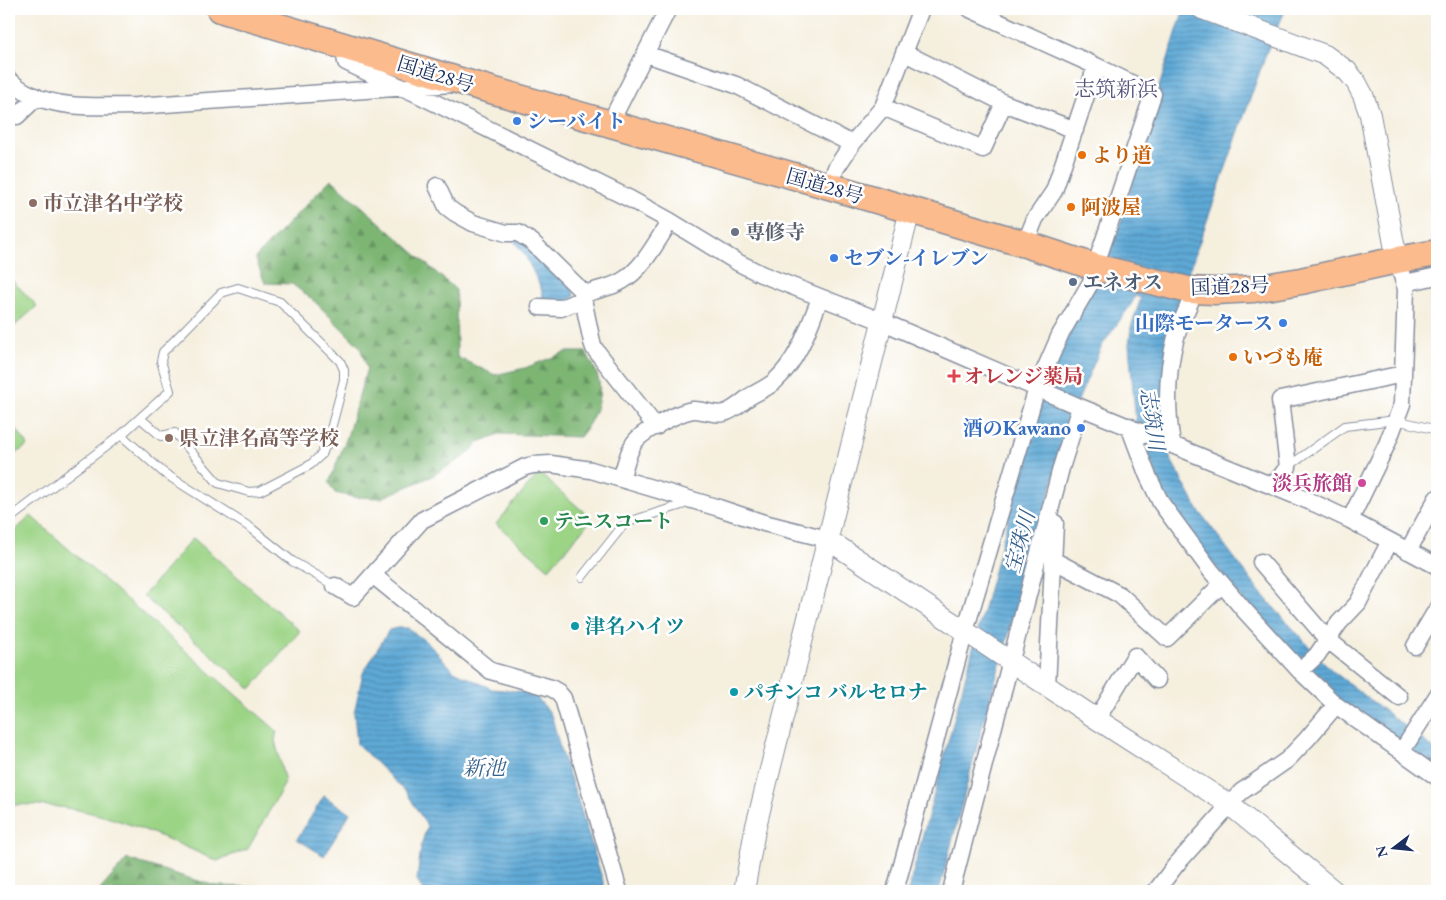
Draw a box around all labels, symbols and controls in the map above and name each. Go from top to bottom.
street label: 国道28号 [394,50,478,98]
district label: 志筑新浜 [1074,75,1158,102]
place label: シーバイト [527,108,626,134]
marker: シーバイト [511,115,523,127]
place label: より道 [1092,142,1152,168]
marker: より道 [1076,149,1088,161]
street label: 国道28号 [783,163,867,209]
place label: 市立津名中学校 [43,190,183,216]
place label: 阿波屋 [1081,194,1141,220]
marker: 市立津名中学校 [27,197,39,209]
marker: 阿波屋 [1065,201,1077,213]
place label: 専修寺 [745,219,805,245]
marker: 専修寺 [729,226,741,238]
place label: セブン-イレブン [844,245,989,271]
marker: セブン-イレブン [828,252,840,264]
place label: エネオス [1083,269,1163,295]
street label: 国道28号 [1190,272,1270,300]
marker: エネオス [1067,276,1079,288]
place label: 山際モータース [1135,310,1273,336]
marker: 山際モータース [1277,317,1289,329]
place label: いづも庵 [1243,344,1323,370]
marker: いづも庵 [1227,351,1239,363]
place label: オレンジ薬局 [964,363,1083,389]
marker: オレンジ薬局 [948,370,960,382]
water label: 志筑川 [1134,386,1171,454]
place label: 酒のKawano [963,415,1071,441]
marker: 酒のKawano [1075,422,1087,434]
place label: 県立津名高等学校 [179,425,339,451]
marker: 県立津名高等学校 [163,432,175,444]
place label: 淡兵旅館 [1272,470,1352,496]
marker: 淡兵旅館 [1356,477,1368,489]
water label: 宝珠川 [998,506,1041,576]
place label: テニスコート [554,508,673,534]
marker: テニスコート [538,515,550,527]
place label: 津名ハイツ [585,613,685,639]
marker: 津名ハイツ [569,620,581,632]
place label: パチンコ バルセロナ [744,679,928,705]
marker: パチンコ バルセロナ [728,686,740,698]
water label: 新池 [463,754,507,781]
north arrow [1368,822,1418,872]
text: N [1371,843,1392,860]

